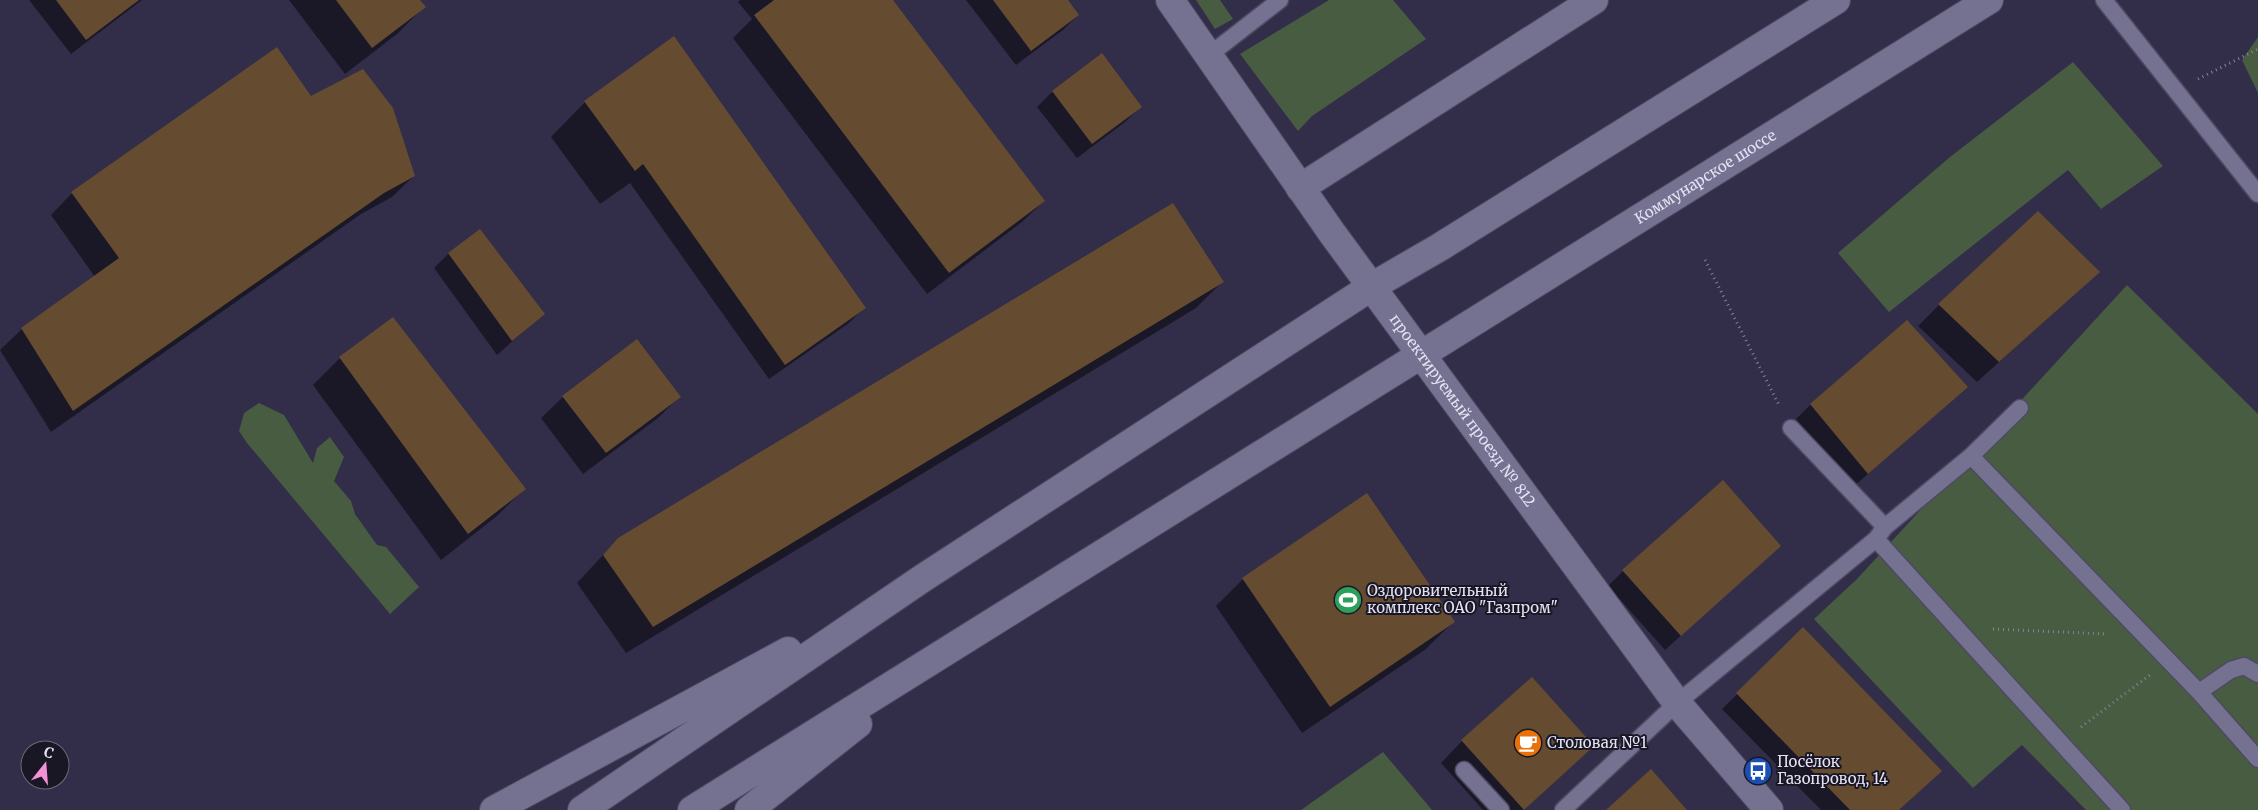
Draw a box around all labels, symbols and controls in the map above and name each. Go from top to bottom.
street label: Коммунарское шоссе [1631,125,1780,228]
street label: проектируемый проезд № 812 [1386,310,1540,510]
place label: Оздоровительный комплекс ОАО "Газпром" [1367,581,1558,617]
sports icon: Оздоровительный комплекс ОАО "Газпром" [1333,585,1363,615]
cafe icon: Столовая №1 [1513,728,1543,758]
place label: Столовая №1 [1547,733,1647,752]
north arrow [20,740,70,790]
text: С [42,743,56,763]
place label: Посёлок Газопровод, 14 [1777,752,1888,788]
bus stop icon: Посёлок Газопровод, 14 [1743,756,1773,786]

